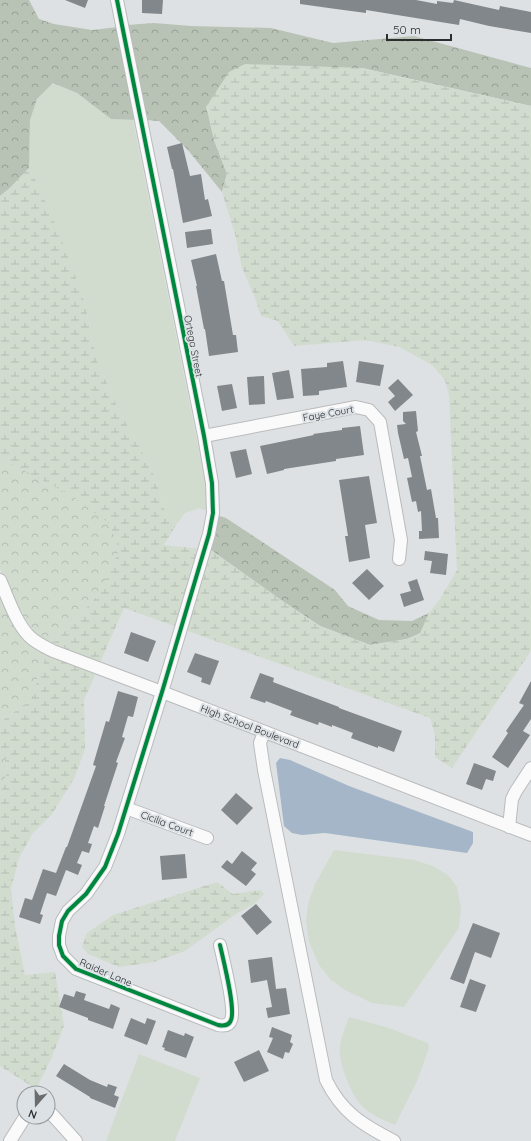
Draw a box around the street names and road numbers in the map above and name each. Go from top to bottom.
street label: Ortega Street [181,314,206,379]
street label: Faye Court [302,403,355,424]
street label: High School Boulevard [199,702,301,751]
street label: Cicilia Court [139,808,195,839]
street label: Raider Lane [77,956,134,990]

